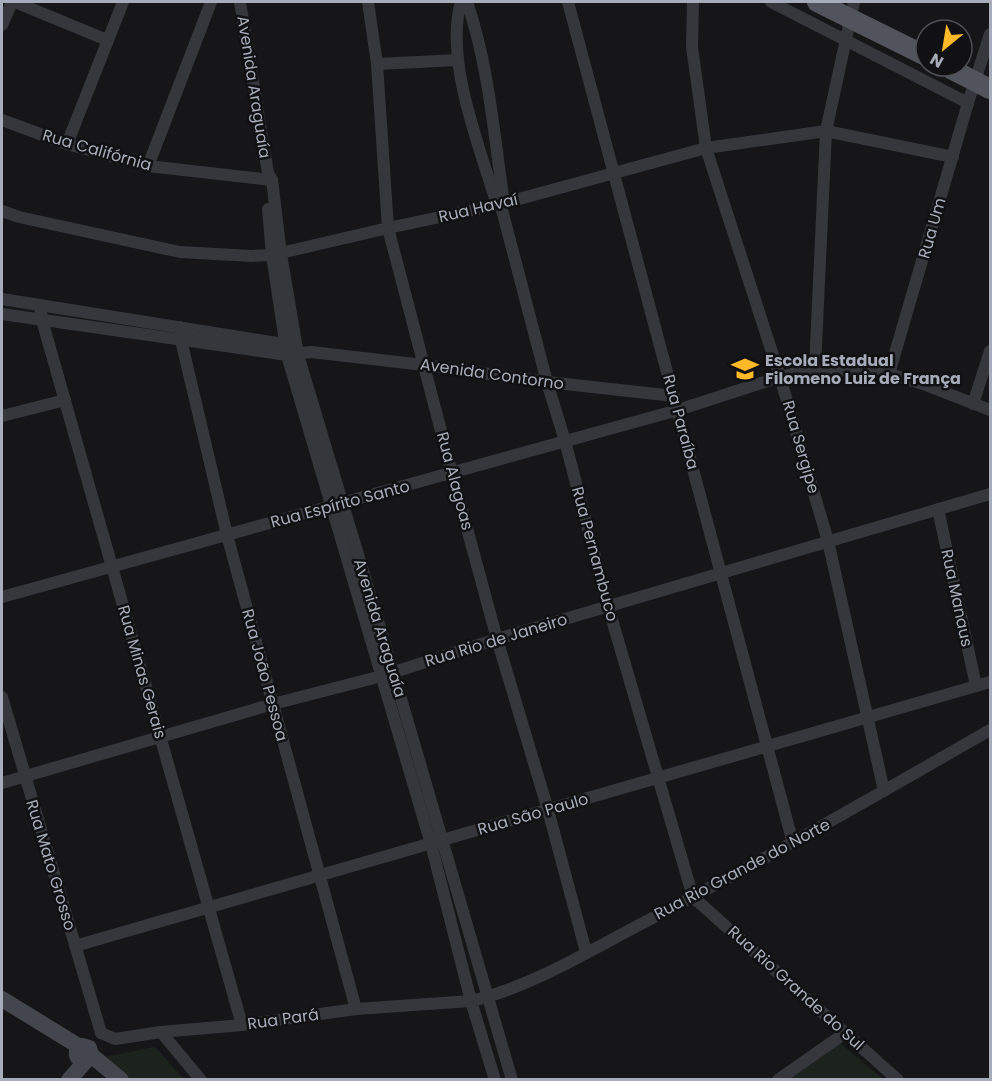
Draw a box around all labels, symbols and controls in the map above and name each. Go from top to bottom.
street label: Avenida Araguaía [231,14,277,160]
north arrow [914,18,974,78]
text: N [926,48,948,74]
street label: Rua Califórnia [40,123,154,177]
street label: Rua Havaí [436,188,520,228]
street label: Rua Um [912,195,952,261]
place label: Escola Estadual Filomeno Luiz de França [765,349,961,390]
street label: Avenida Contorno [419,353,565,395]
school or university icon: Escola Estadual Filomeno Luiz de França [730,354,760,384]
street label: Rua Paraíba [657,372,705,472]
street label: Rua Sergipe [777,398,825,496]
street label: Rua Alagoas [431,429,479,533]
street label: Rua Espírito Santo [268,474,412,534]
street label: Rua Pernambuco [566,484,624,624]
street label: Rua Manaus [935,547,979,649]
street label: Avenida Araguaía [348,556,412,700]
street label: Rua Minas Gerais [112,603,172,741]
street label: Rua João Pessoa [236,606,294,744]
street label: Rua Rio de Janeiro [422,607,570,673]
street label: Rua São Paulo [475,787,591,841]
street label: Rua Mato Grosso [20,797,82,933]
street label: Rua Rio Grande do Norte [650,813,834,925]
street label: Rua Rio Grande do Sul [723,920,869,1056]
street label: Rua Pará [246,1003,320,1035]

